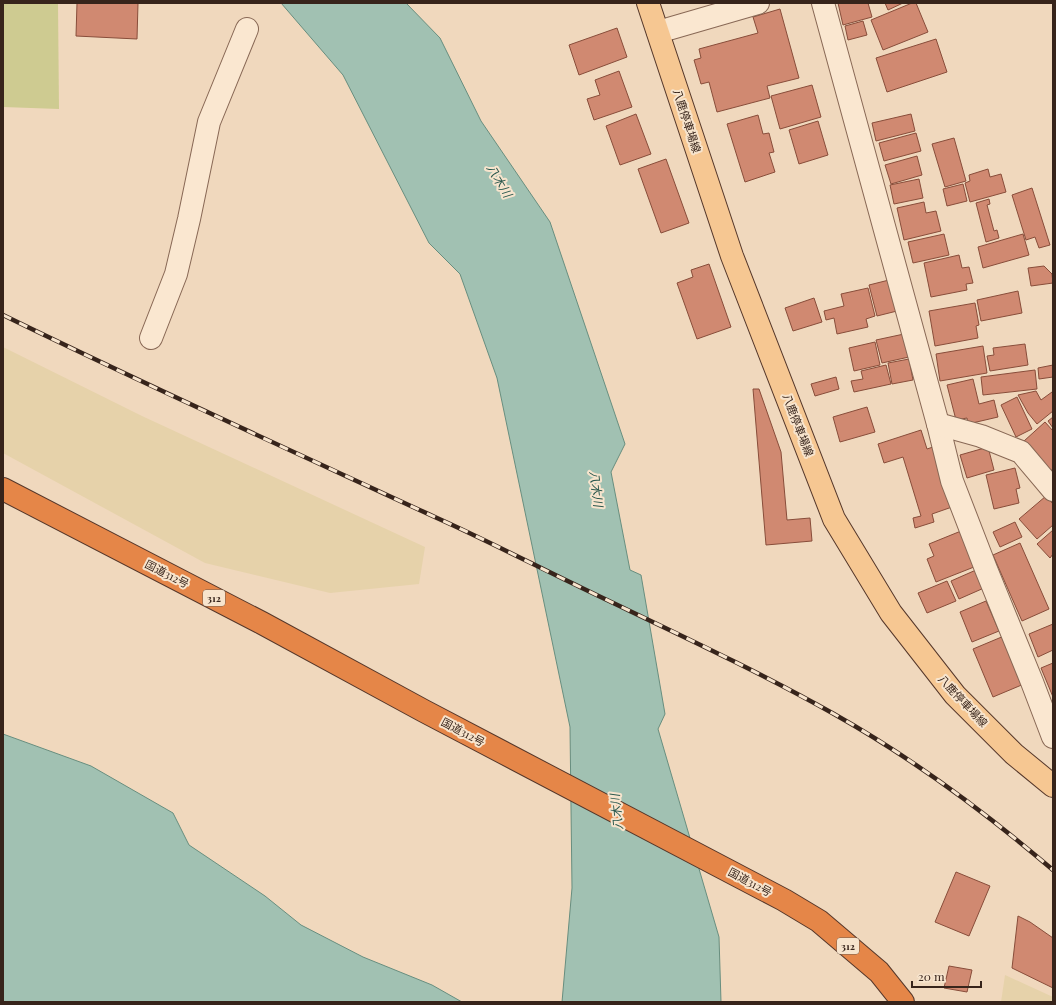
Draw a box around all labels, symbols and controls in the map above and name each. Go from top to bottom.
street label: 八鹿停車場線 [670,87,705,155]
water label: 八木川 [484,161,517,202]
street label: 八鹿停車場線 [780,391,817,458]
water label: 八木川 [587,470,607,510]
street label: 国道312号 [143,556,192,591]
road number: 312 [203,590,225,606]
street label: 八鹿停車場線 [935,671,991,730]
street label: 国道312号 [439,714,488,749]
water label: 八木川 [606,791,626,831]
street label: 国道312号 [726,864,775,899]
road number: 312 [837,938,859,954]
scale bar [912,963,981,989]
text: 20 m [918,968,945,984]

